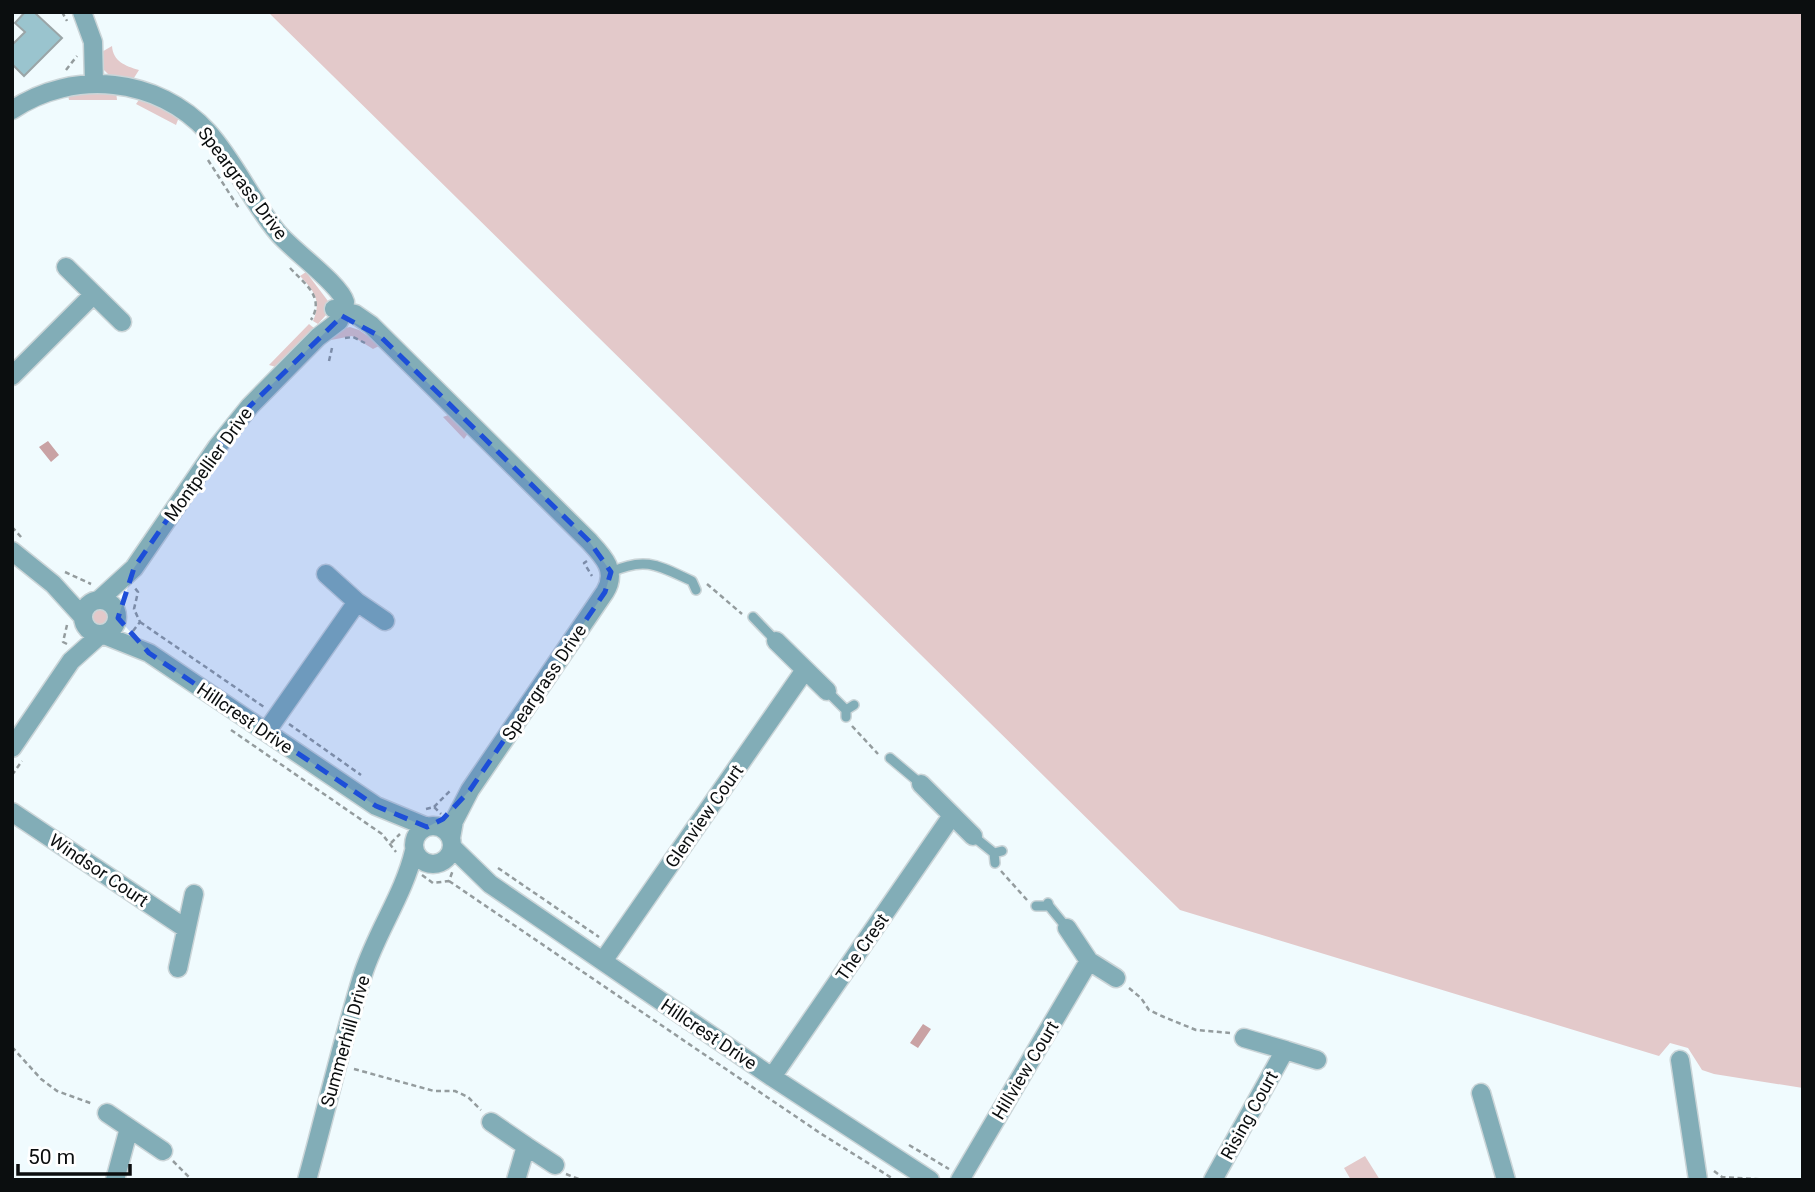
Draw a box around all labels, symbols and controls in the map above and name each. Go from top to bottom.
street label: Speargrass Drive [194,123,292,243]
street label: Montpellier Drive [160,403,256,525]
street label: Speargrass Drive [497,620,591,744]
street label: Hillcrest Drive [193,678,297,758]
street label: Glenview Court [661,760,747,872]
street label: Windsor Court [46,829,153,911]
street label: The Crest [831,909,893,985]
street label: Summerhill Drive [316,973,374,1109]
street label: Hillcrest Drive [657,994,761,1074]
street label: Hillview Court [987,1017,1063,1123]
street label: Rising Court [1216,1067,1282,1163]
scale bar [18,1132,130,1176]
text: 50 m [28,1145,75,1169]

